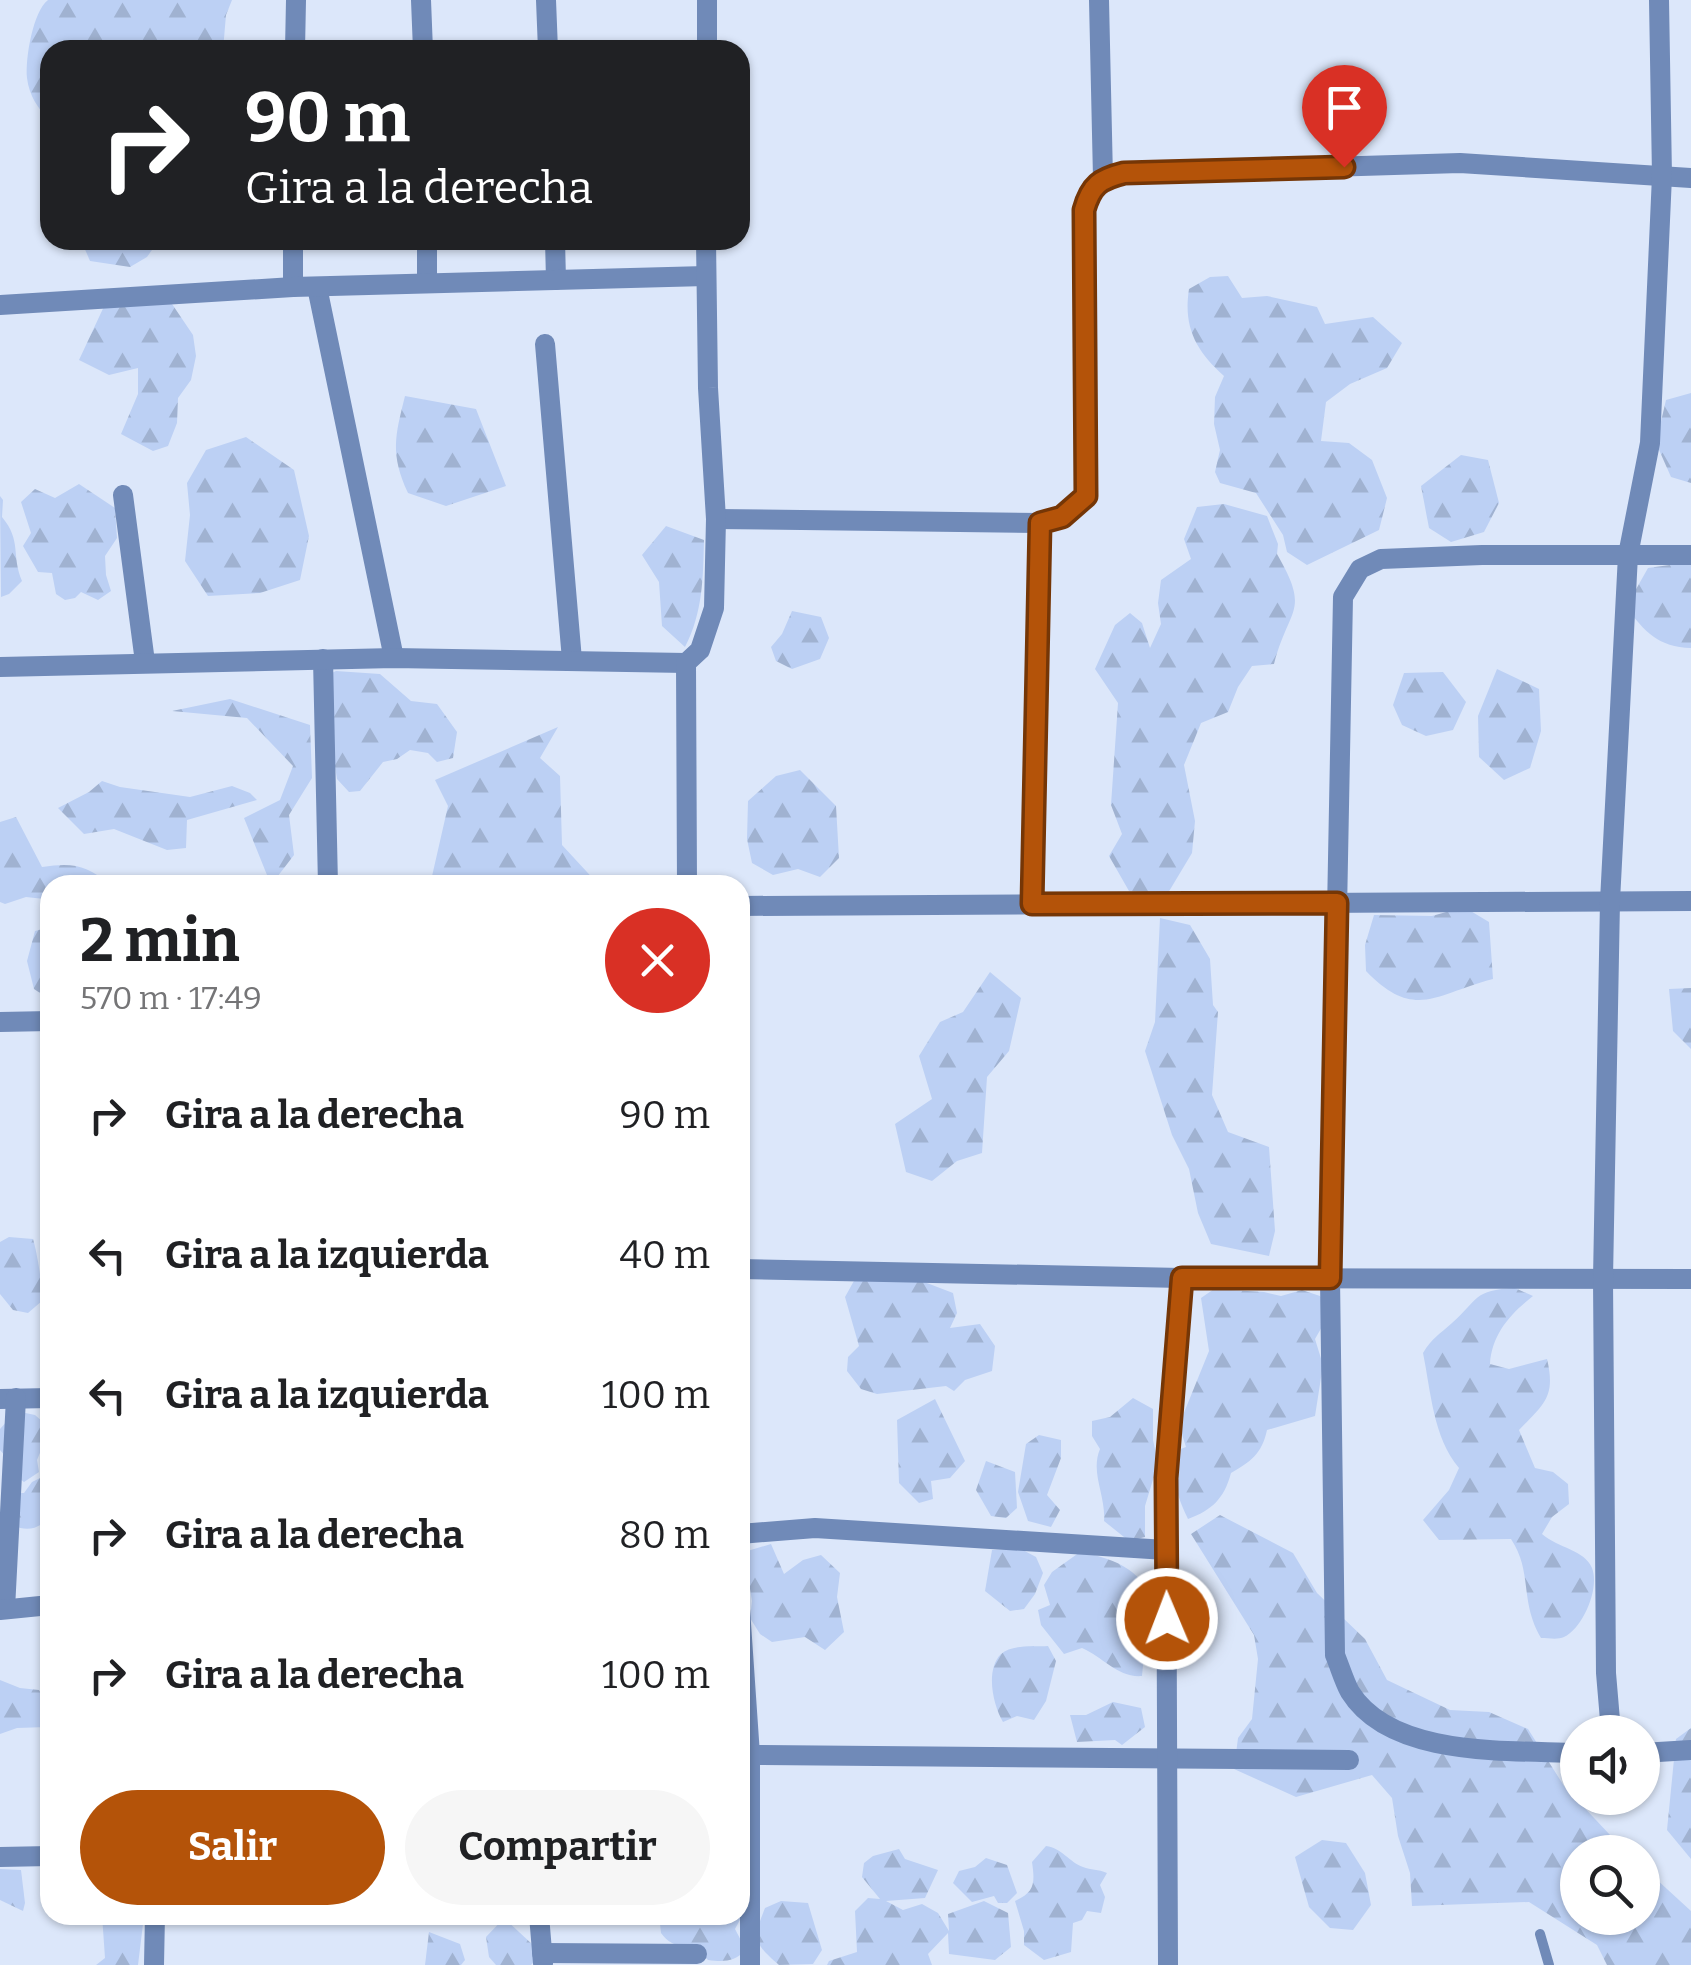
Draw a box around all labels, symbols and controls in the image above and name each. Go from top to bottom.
pin [1302,65,1387,168]
text: 90 m [245,76,410,160]
icon: right [80,80,210,210]
icon: arrive [1317,80,1372,135]
text: Gira a la derecha [245,161,593,215]
text: 2 min [80,905,240,977]
button: close [605,908,710,1013]
text: 570 m · 17:49 [80,979,262,1017]
icon: right [80,1088,135,1143]
text: Gira a la derecha [165,1092,464,1138]
text: 90 m [620,1092,710,1138]
icon: left [80,1228,135,1283]
text: Gira a la izquierda [165,1232,489,1278]
text: 40 m [620,1232,710,1278]
icon: left [80,1368,135,1423]
text: Gira a la izquierda [165,1372,489,1418]
text: 100 m [602,1372,710,1418]
icon: right [80,1508,135,1563]
text: Gira a la derecha [165,1512,464,1558]
text: 80 m [619,1512,710,1558]
position arrow [1115,1567,1219,1671]
icon: right [80,1648,135,1703]
text: Gira a la derecha [165,1652,464,1698]
text: 100 m [602,1652,710,1698]
map controls [1560,1715,1660,1935]
button: sound [1560,1715,1660,1815]
button: Salir [80,1790,385,1905]
button: Compartir [405,1790,710,1905]
button: search [1560,1835,1660,1935]

